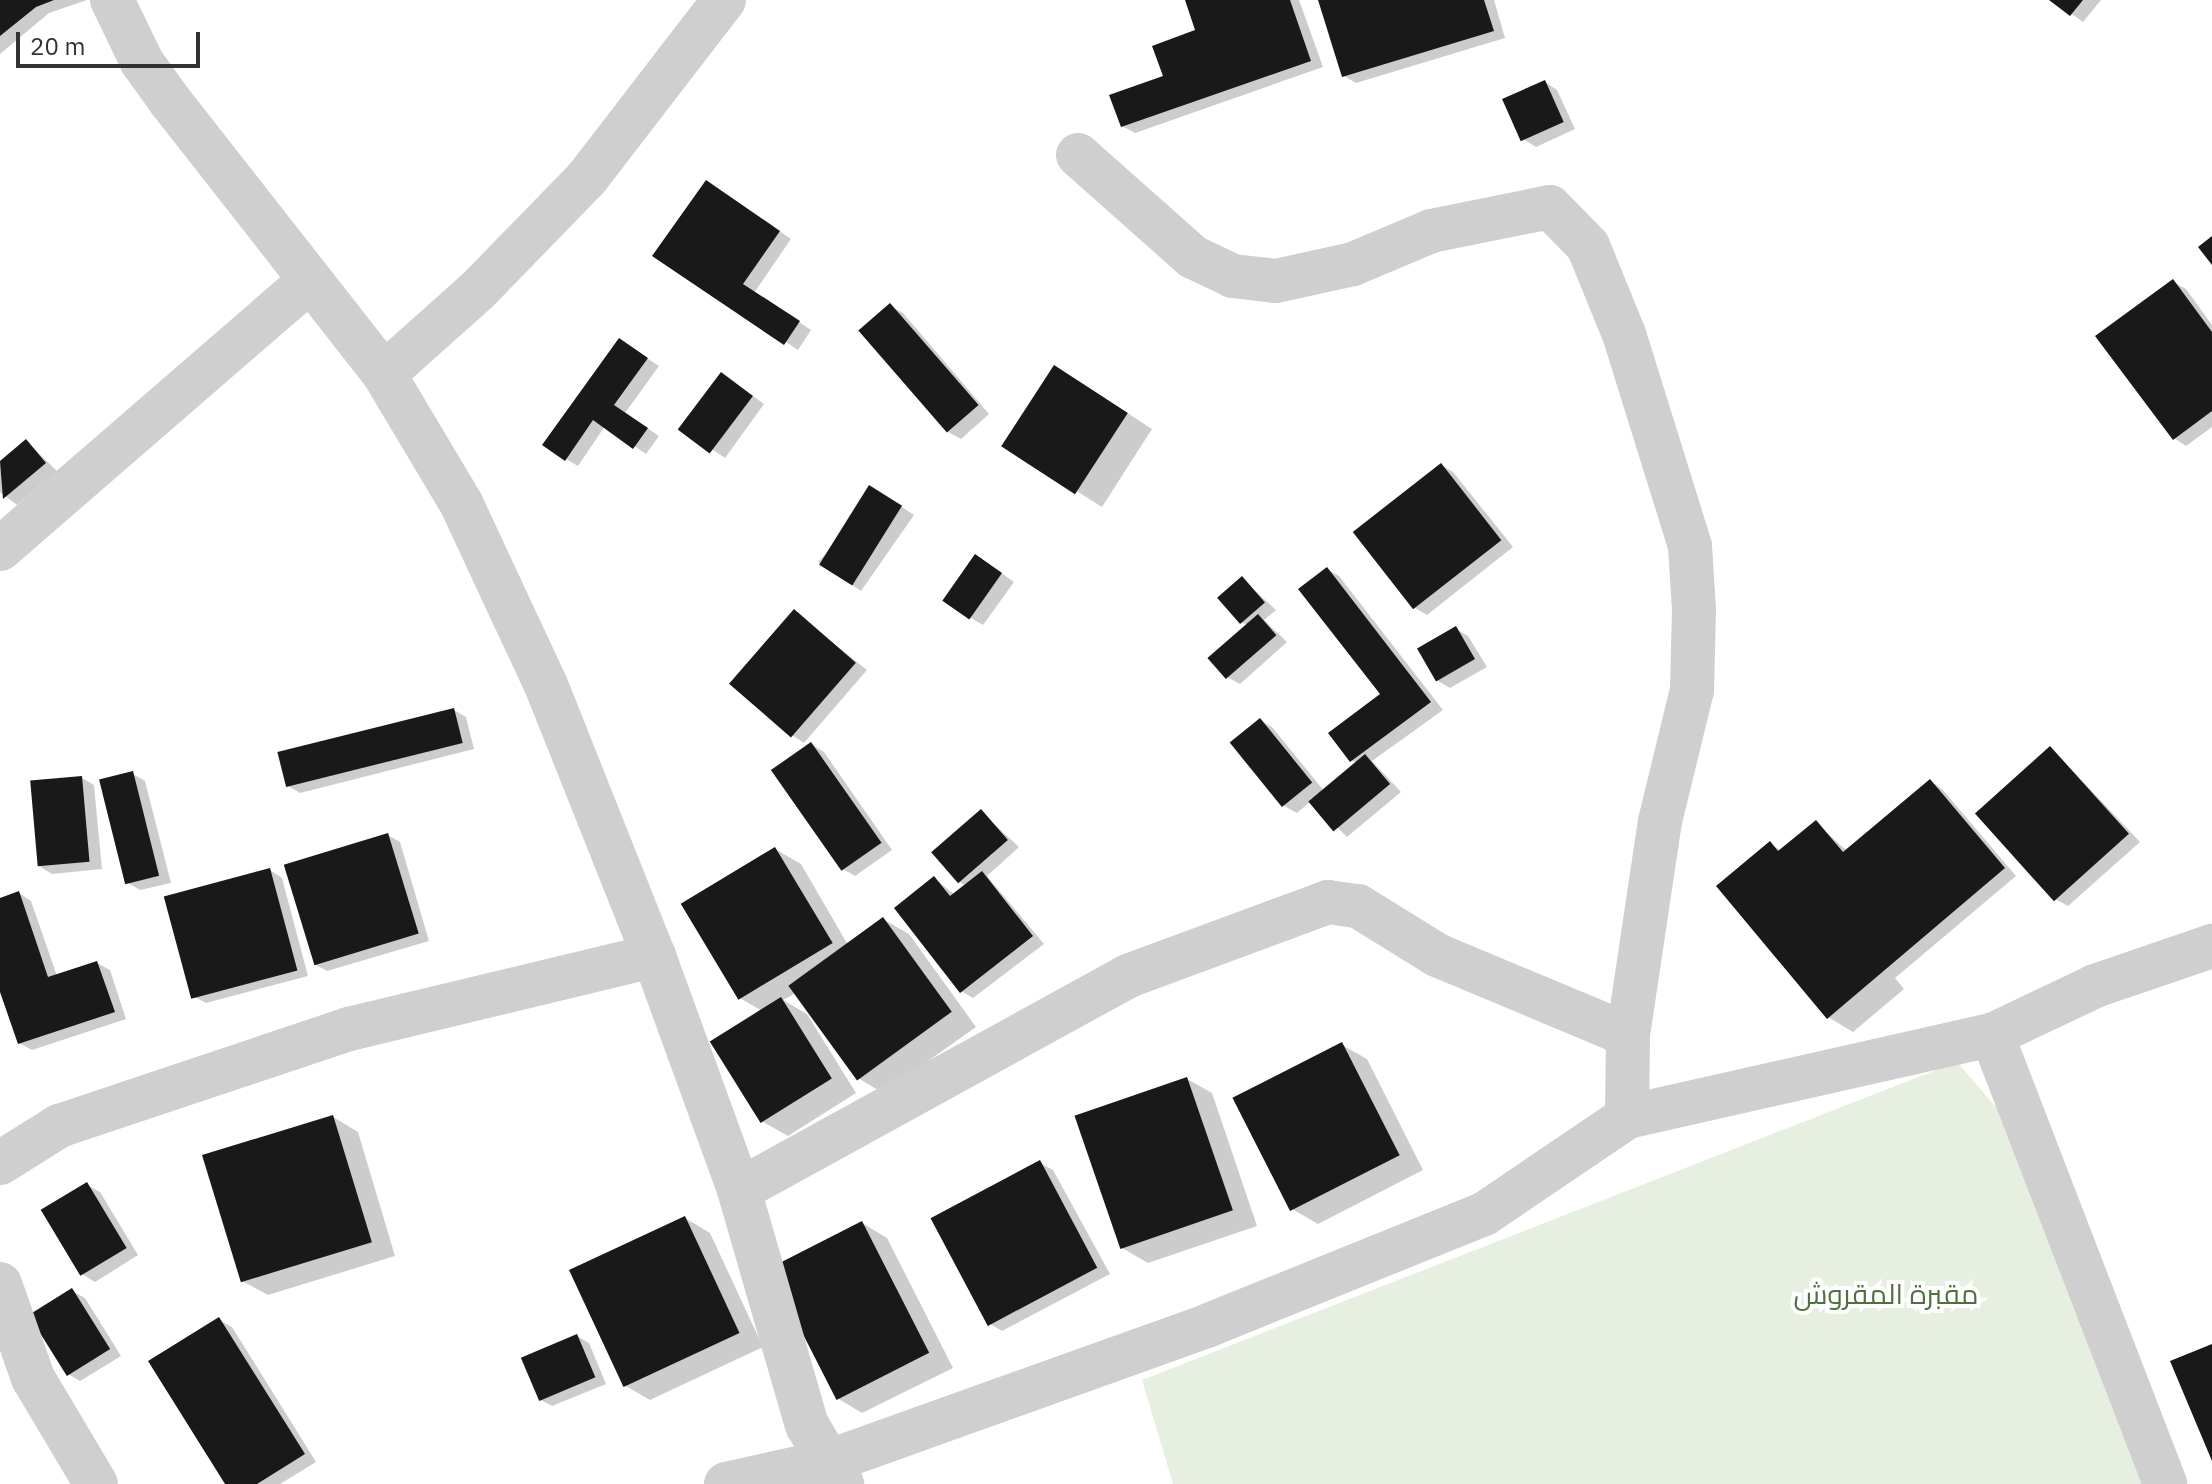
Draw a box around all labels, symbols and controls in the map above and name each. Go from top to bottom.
scale bar [20,16,204,66]
text: 20 m [30,30,85,62]
park label: مقبرة المقروش [1793,1277,1979,1311]

